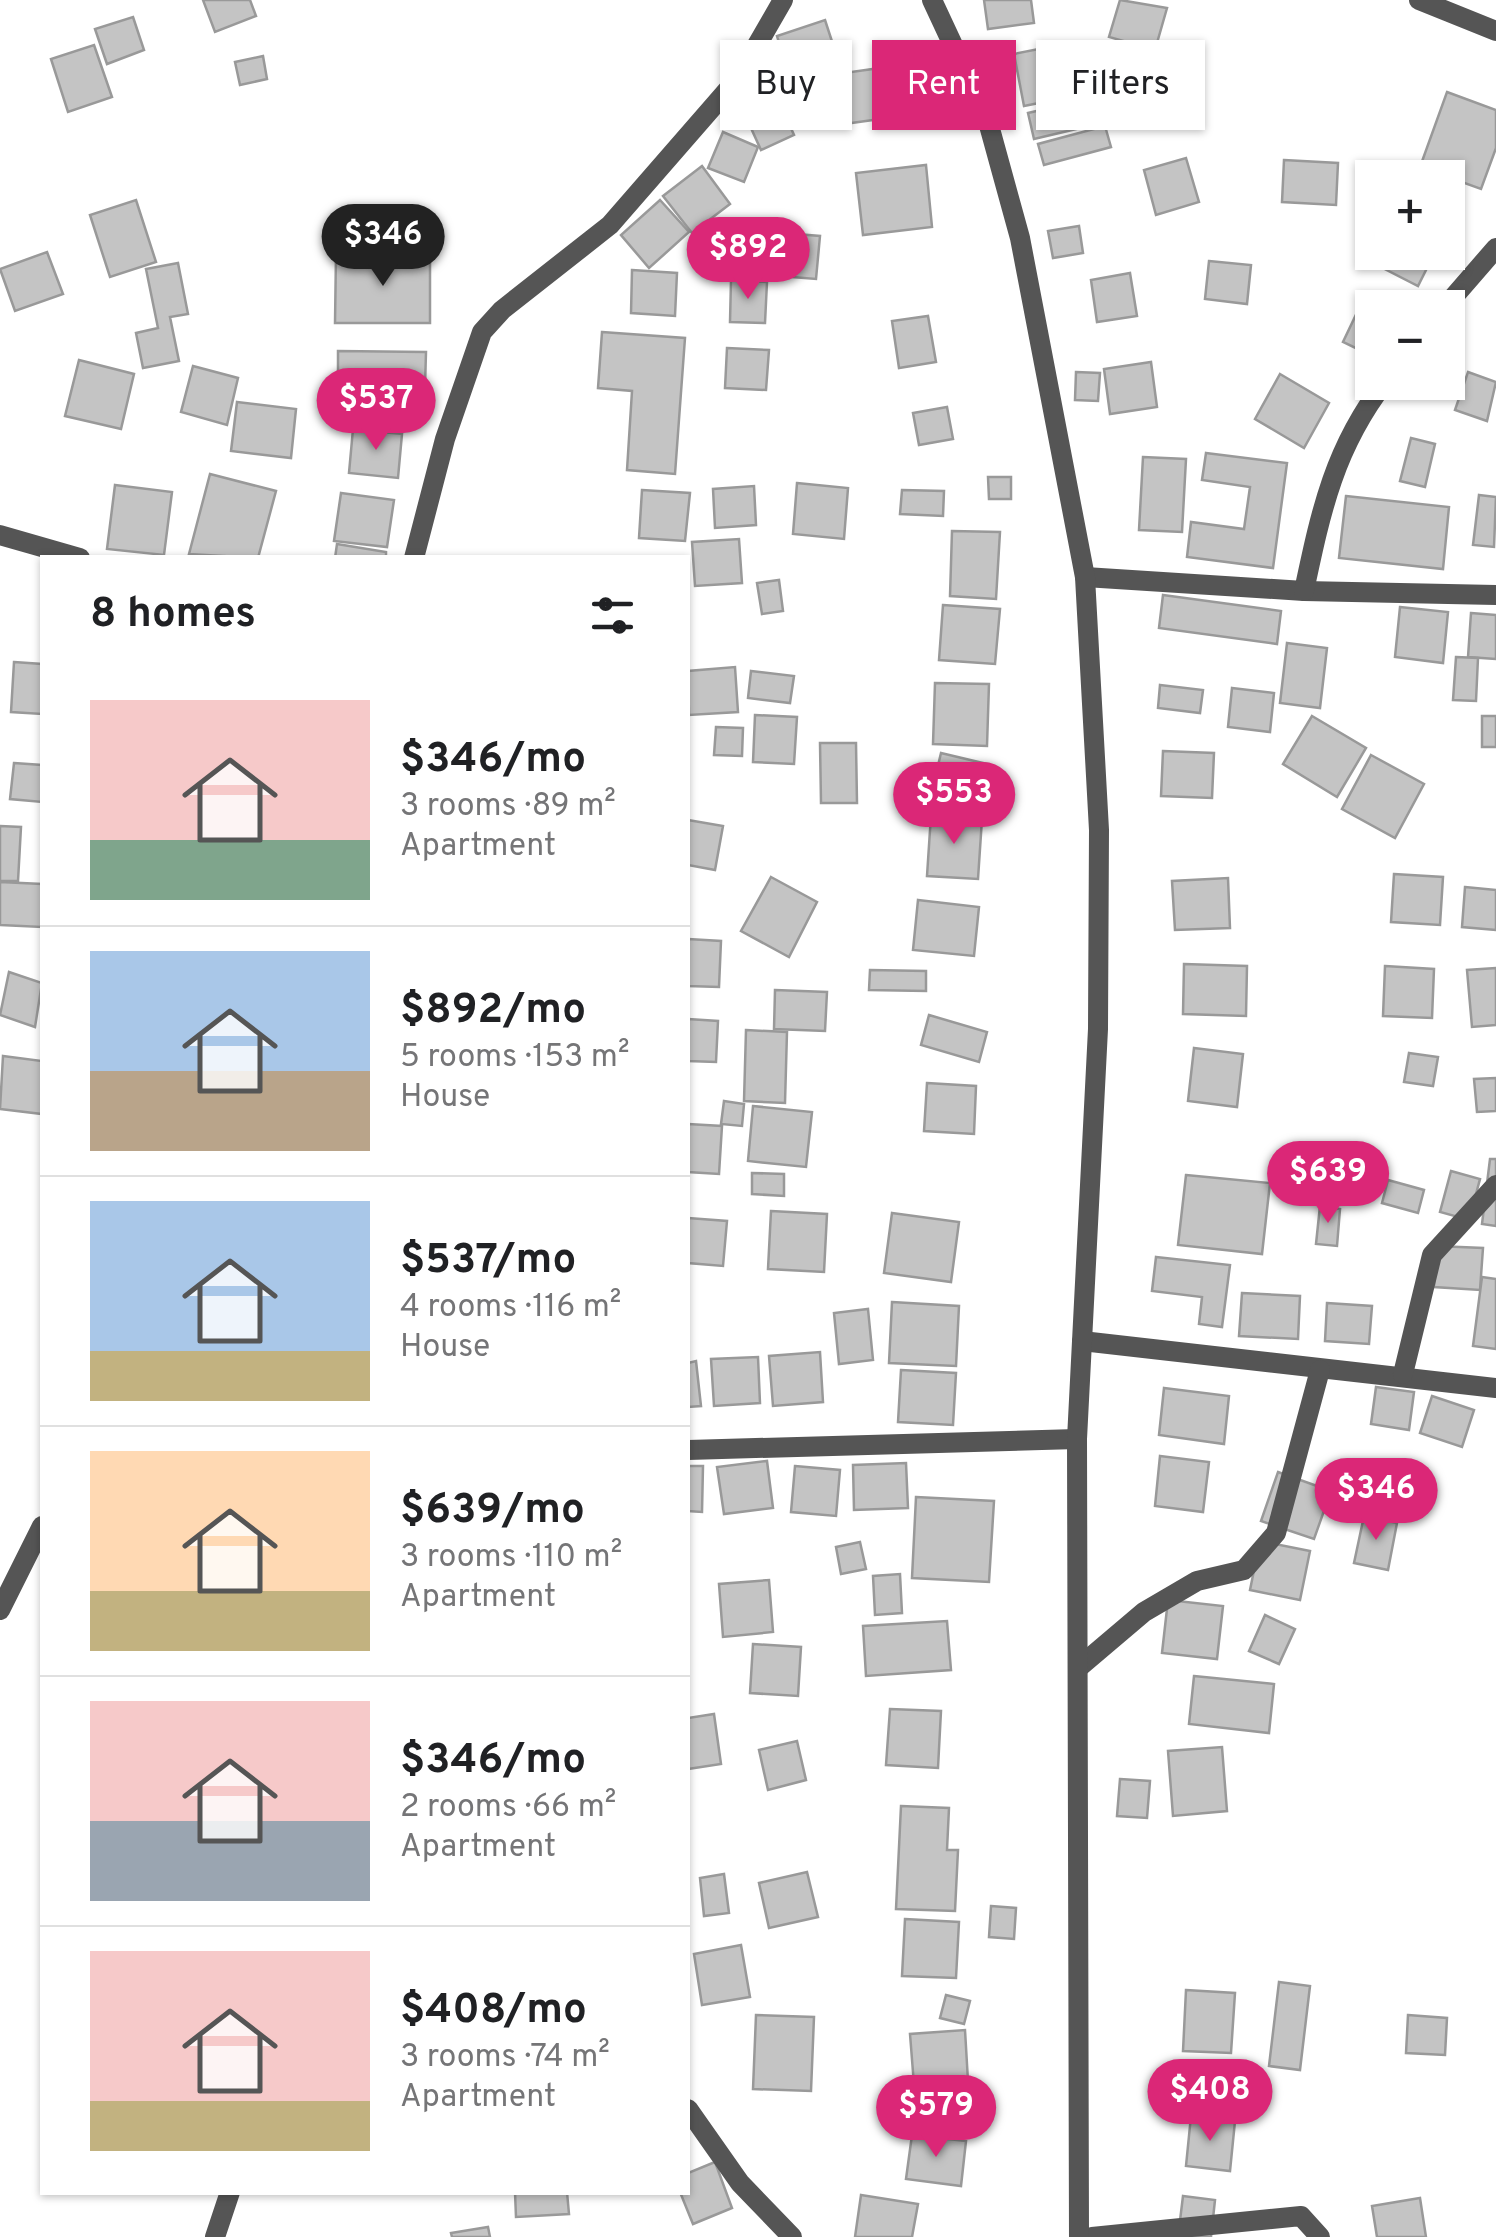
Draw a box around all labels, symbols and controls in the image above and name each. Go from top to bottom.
chip: Buy [720,40,852,130]
chip: Rent [872,40,1016,130]
chip: Filters [1036,40,1205,130]
map controls [1355,160,1465,400]
button: + [1355,160,1465,270]
pin: $346 [324,204,442,289]
text: $346 [344,216,422,256]
pin: $892 [689,217,807,302]
text: $892 [709,229,787,269]
button: − [1355,290,1465,400]
pin: $537 [317,368,435,453]
text: $537 [339,380,413,420]
icon: filters [585,588,640,643]
text: 8 homes [90,589,256,642]
text: $346/mo [400,734,586,787]
icon: home [170,740,290,860]
pin: $553 [895,762,1013,847]
text: $553 [915,774,993,814]
text: 3 rooms · 89 m² [400,787,616,827]
text: Apartment [400,827,556,867]
text: $892/mo [400,985,586,1038]
icon: home [170,991,290,1111]
text: 5 rooms · 153 m² [400,1038,630,1078]
text: House [400,1078,490,1118]
pin: $639 [1269,1141,1387,1226]
text: $639 [1289,1153,1367,1193]
text: $537/mo [400,1235,576,1288]
icon: home [170,1241,290,1361]
text: 4 rooms · 116 m² [400,1288,621,1328]
text: House [400,1328,490,1368]
pin: $346 [1317,1458,1435,1543]
text: $346 [1337,1470,1415,1510]
text: $639/mo [400,1485,585,1538]
icon: home [170,1491,290,1611]
text: 3 rooms · 110 m² [400,1538,622,1578]
text: Apartment [400,1578,556,1618]
text: $346/mo [400,1735,586,1788]
icon: home [170,1741,290,1861]
text: 2 rooms · 66 m² [400,1788,616,1828]
text: Apartment [400,1828,556,1868]
text: $408/mo [400,1985,587,2038]
icon: home [170,1991,290,2111]
text: 3 rooms · 74 m² [400,2038,610,2078]
pin: $408 [1151,2059,1269,2144]
text: $408 [1169,2071,1251,2111]
pin: $579 [877,2075,995,2160]
text: Apartment [400,2078,556,2118]
text: $579 [898,2087,974,2127]

